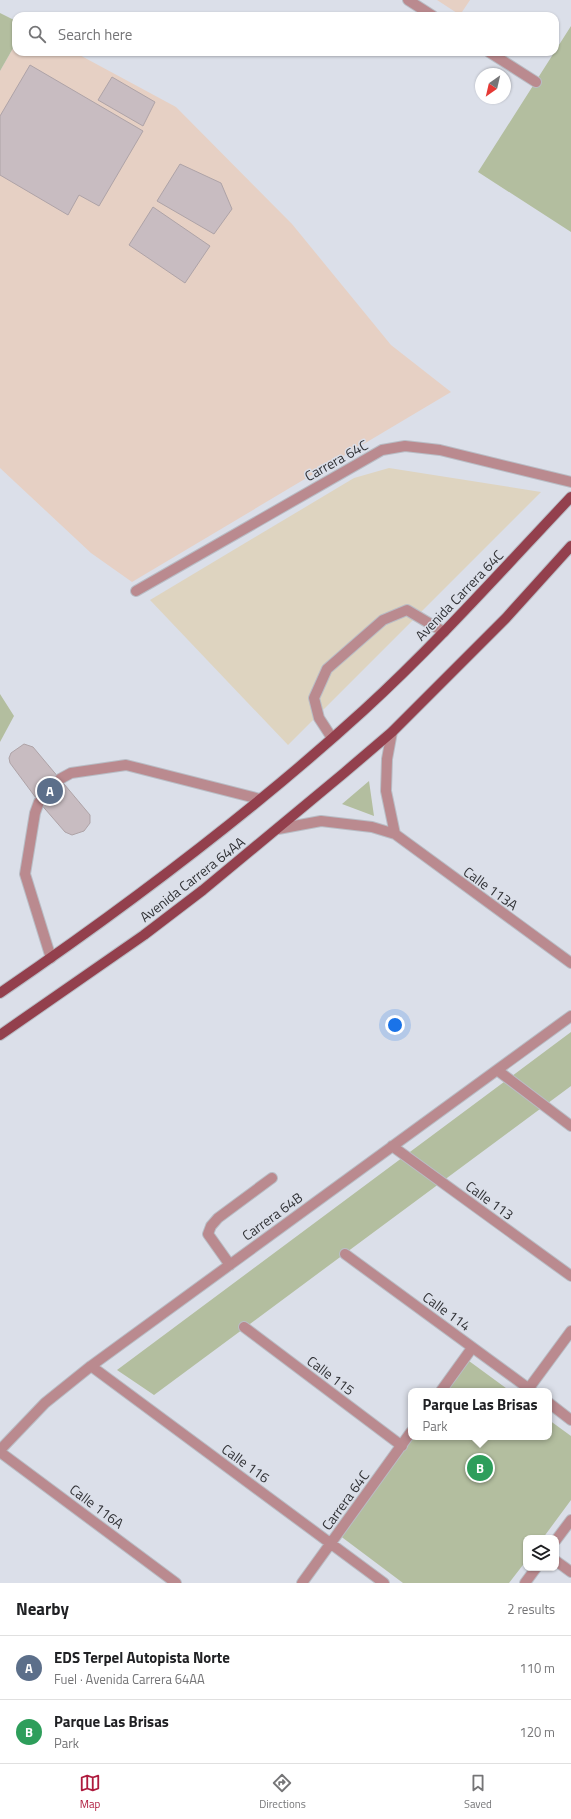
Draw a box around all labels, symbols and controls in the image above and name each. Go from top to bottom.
search box [12,12,559,56]
icon: search [26,23,48,45]
text: Search here [58,23,132,46]
north arrow [475,68,511,104]
street label: Carrera 64C [301,434,372,486]
street label: Avenida Carrera 64C [410,545,508,645]
pin: A [37,776,63,806]
street label: Avenida Carrera 64AA [135,831,250,927]
street label: Calle 113A [459,861,523,915]
your location [385,1015,405,1035]
street label: Calle 113 [462,1175,518,1225]
street label: Carrera 64B [237,1187,307,1245]
street label: Calle 114 [419,1286,475,1336]
street label: Calle 115 [303,1350,359,1400]
popup [408,1388,552,1440]
text: Parque Las Brisas [423,1393,537,1416]
text: Park [423,1416,447,1436]
street label: Calle 116 [218,1438,274,1488]
pin: B [467,1453,493,1483]
street label: Carrera 64C [316,1465,374,1534]
street label: Calle 116A [65,1479,129,1534]
map controls [523,1535,559,1571]
button: layers [523,1535,559,1571]
text: Nearby [16,1596,69,1622]
text: 2 results [507,1599,555,1619]
text: EDS Terpel Autopista Norte [54,1646,230,1669]
text: A [25,1658,33,1678]
text: 110 m [519,1658,555,1678]
text: Fuel · Avenida Carrera 64AA [54,1669,205,1689]
text: Parque Las Brisas [54,1710,169,1733]
text: B [25,1722,33,1742]
text: 120 m [519,1722,555,1742]
text: Park [54,1733,79,1753]
tab: Map [79,1772,101,1812]
tab: Directions [259,1772,306,1812]
tab: Saved [464,1772,492,1812]

